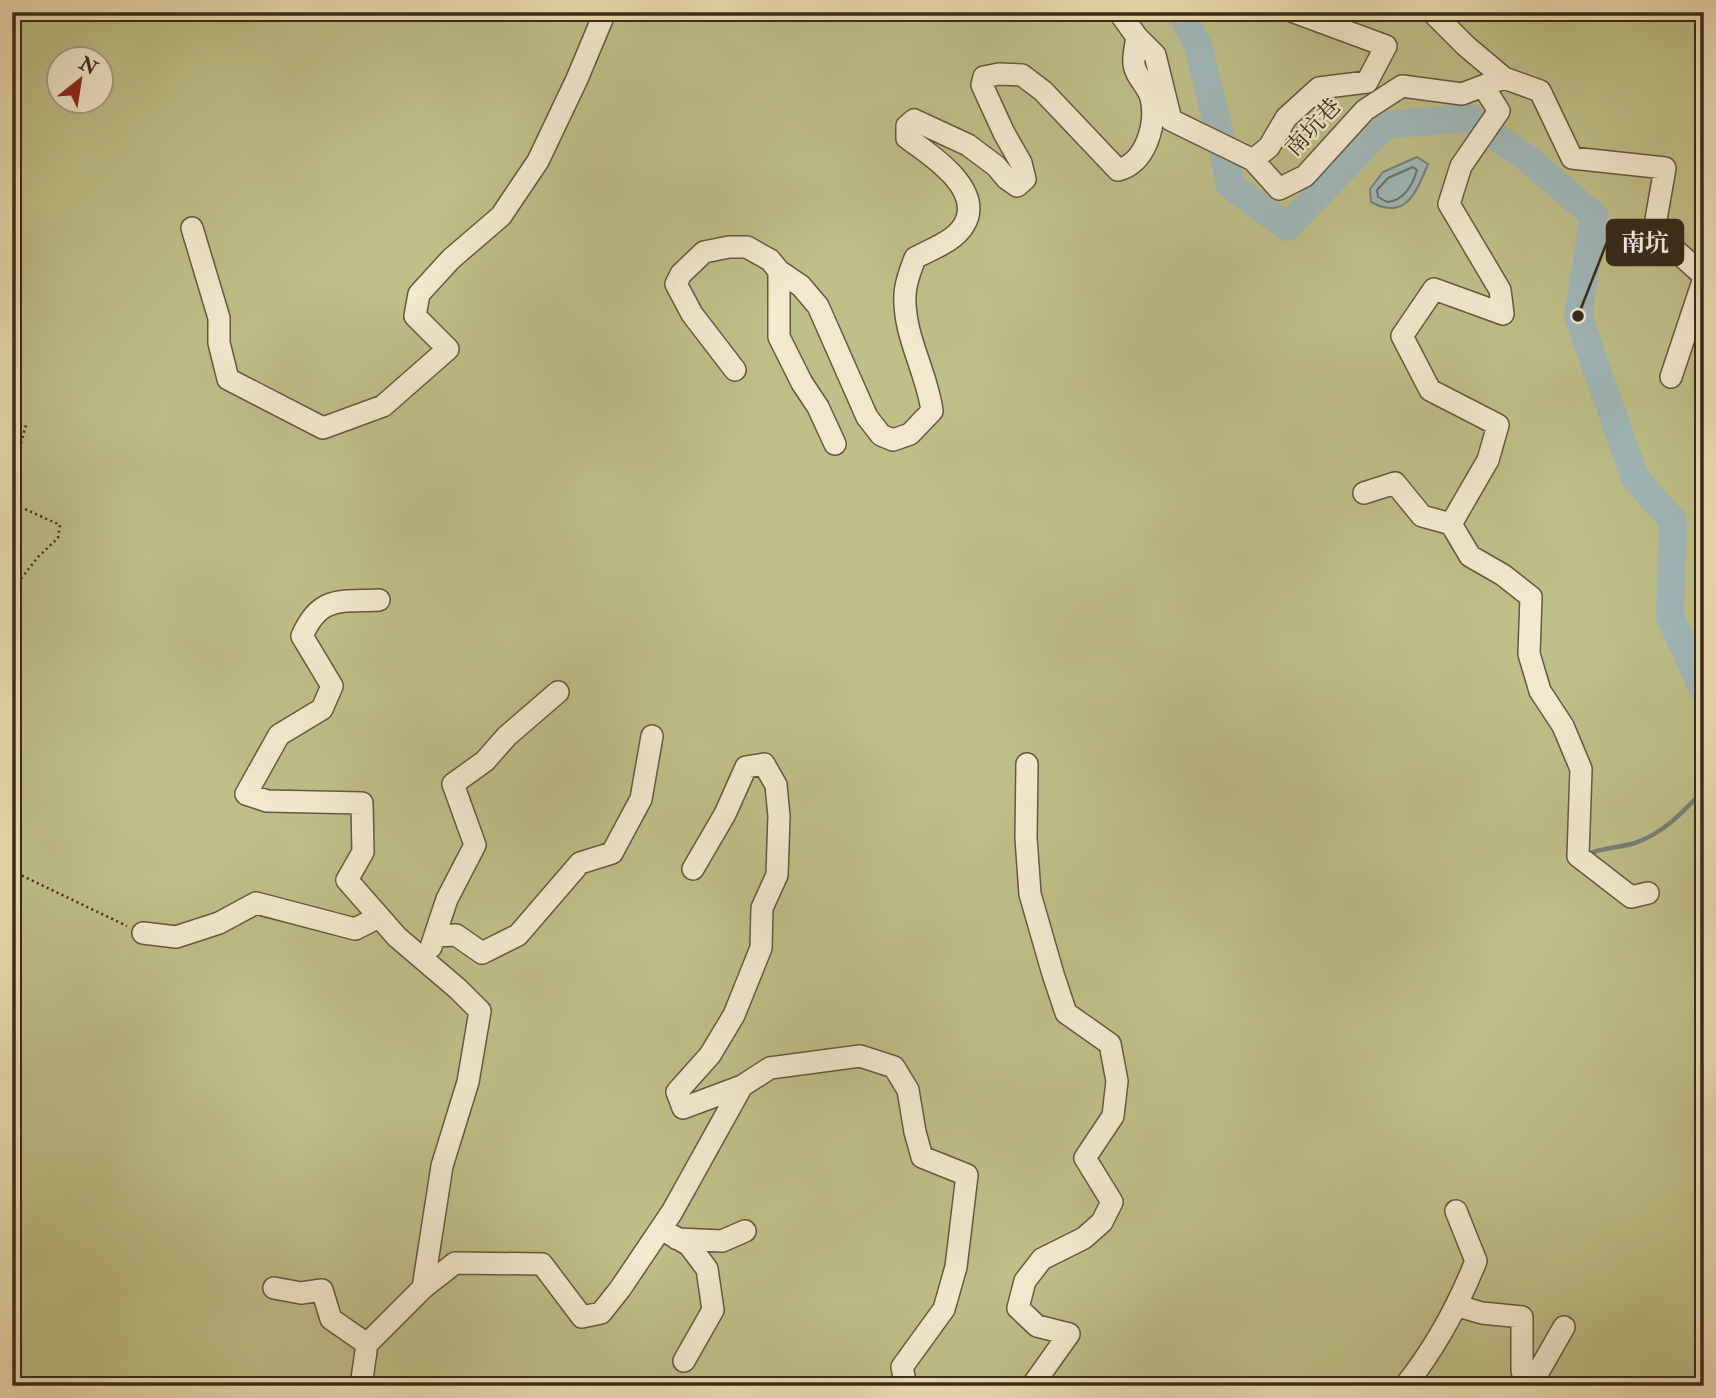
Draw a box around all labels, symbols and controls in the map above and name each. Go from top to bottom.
north arrow [46,46,116,116]
text: N [74,51,102,81]
street label: 南坑巷 [1279,92,1347,162]
callout: 南坑 [1607,220,1683,265]
text: 南坑 [1621,228,1669,259]

